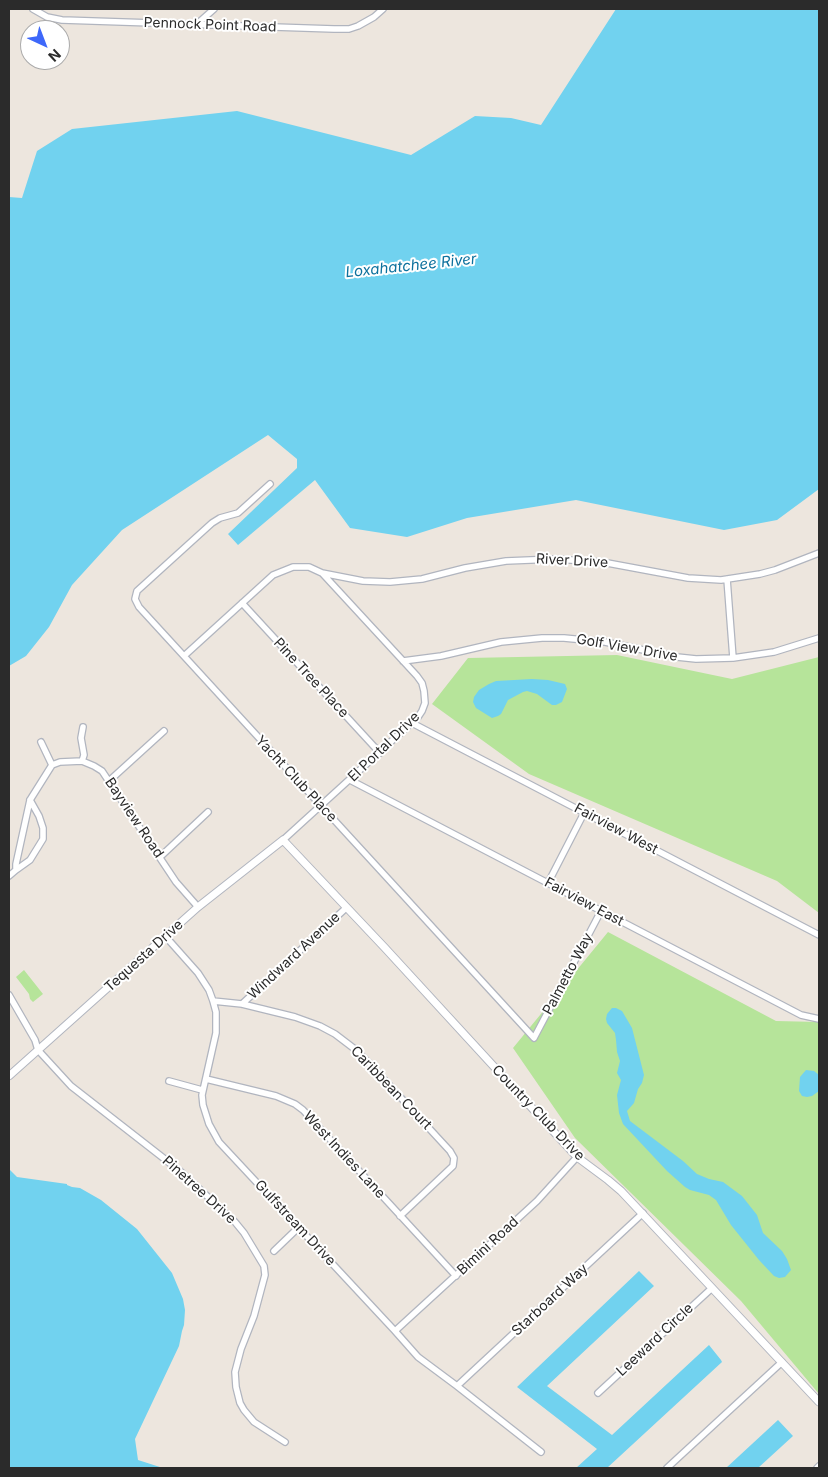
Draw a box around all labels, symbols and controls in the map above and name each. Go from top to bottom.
street label: Pennock Point Road [143,14,277,36]
north arrow [20,20,70,70]
text: N [45,46,65,65]
water label: Loxahatchee River [345,250,477,282]
street label: River Drive [536,551,608,571]
street label: Golf View Drive [575,631,679,665]
street label: Pine Tree Place [270,635,352,721]
street label: El Portal Drive [345,709,423,785]
street label: Yacht Club Place [252,732,340,826]
street label: Bayview Road [101,775,167,861]
street label: Fairview West [571,800,661,858]
street label: Fairview East [541,874,627,930]
street label: Windward Avenue [244,909,344,1003]
street label: Tequesta Drive [101,916,187,996]
street label: Palmetto Way [539,930,597,1018]
street label: Caribbean Court [347,1043,435,1133]
street label: Country Club Drive [488,1062,588,1164]
street label: West Indies Lane [299,1108,389,1202]
street label: Pinetree Drive [159,1153,239,1227]
street label: Gulfstream Drive [251,1177,339,1269]
street label: Bimini Road [454,1213,522,1279]
street label: Starboard Way [508,1260,592,1340]
street label: Leeward Circle [613,1300,697,1380]

